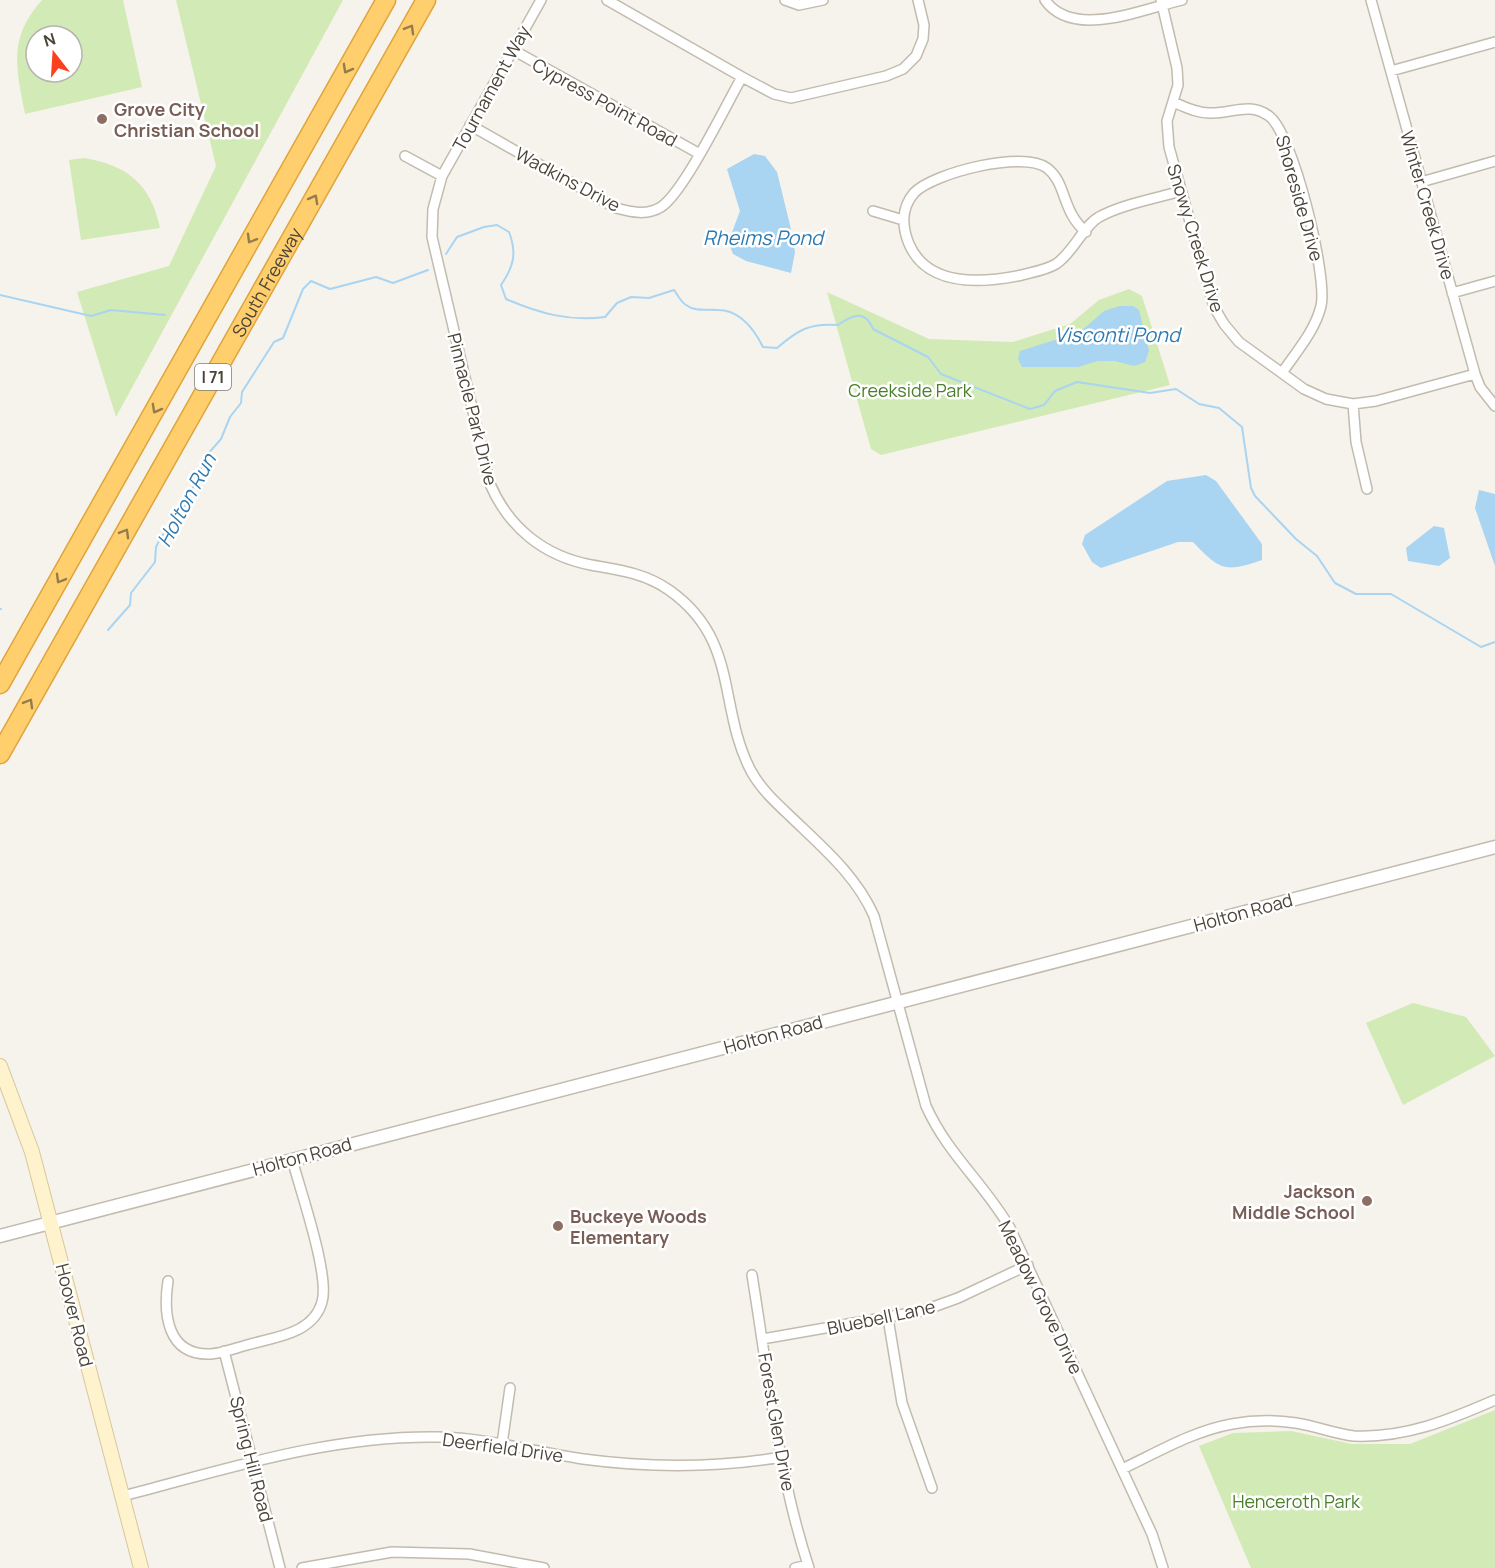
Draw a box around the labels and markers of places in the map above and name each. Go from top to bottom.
place label: Grove City Christian School [114,97,259,142]
marker: Grove City Christian School [95,112,109,126]
place label: Jackson Middle School [1232,1179,1355,1224]
marker: Jackson Middle School [1360,1194,1374,1208]
place label: Buckeye Woods Elementary [570,1204,707,1249]
marker: Buckeye Woods Elementary [551,1219,565,1233]

